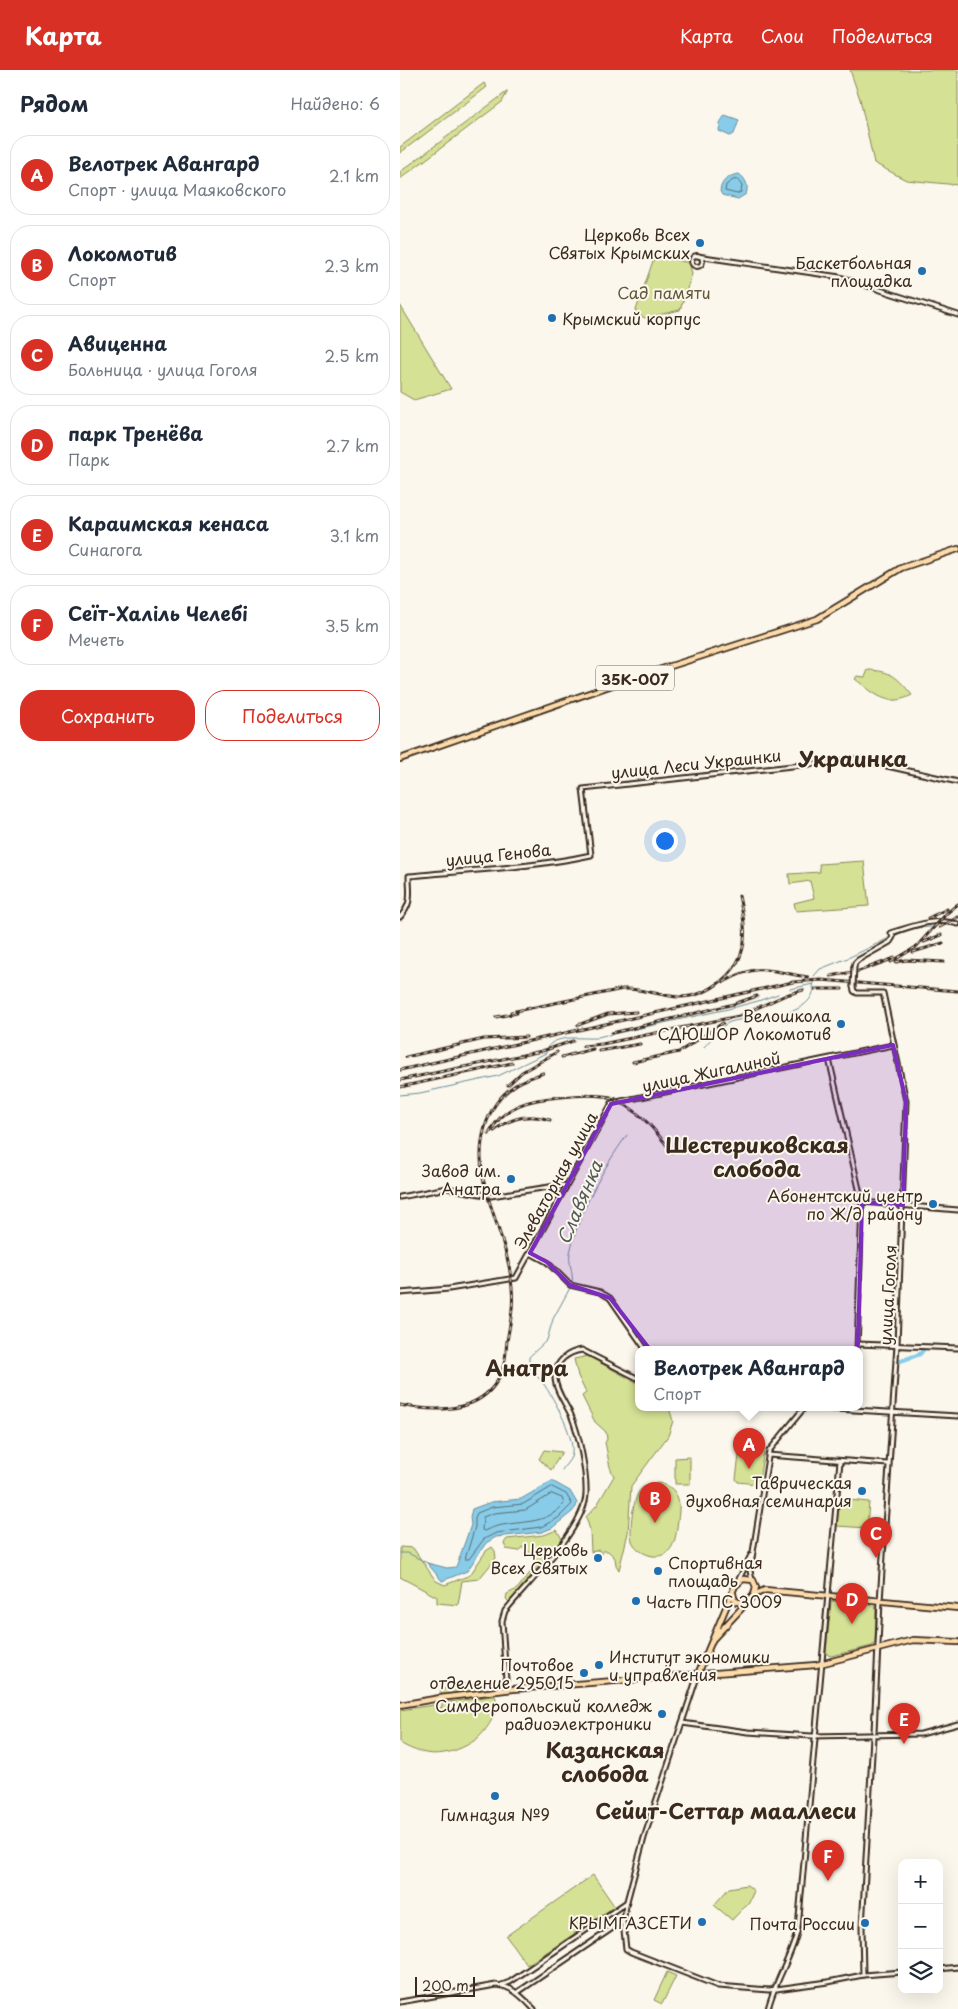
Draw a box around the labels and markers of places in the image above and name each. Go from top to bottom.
place label: Церковь Всех Святых Крымских [548,222,690,264]
marker: Церковь Всех Святых Крымских [694,237,706,249]
place label: Баскетбольная площадка [795,250,912,292]
marker: Баскетбольная площадка [916,265,928,277]
place label: Крымский корпус [562,306,701,330]
marker: Крымский корпус [546,312,558,324]
place label: Велошкола СДЮШОР Локомотив [657,1003,831,1045]
marker: Велошкола СДЮШОР Локомотив [835,1018,847,1030]
place label: Завод им. Анатра [422,1158,501,1200]
marker: Завод им. Анатра [505,1173,517,1185]
place label: Абонентский центр по Ж/д району [767,1183,923,1225]
marker: Абонентский центр по Ж/д району [927,1198,939,1210]
pin: A [733,1428,765,1469]
place label: Таврическая духовная семинария [686,1470,852,1512]
pin: B [639,1482,671,1523]
marker: Таврическая духовная семинария [856,1485,868,1497]
pin: C [860,1517,892,1558]
place label: Церковь Всех Святых [491,1537,588,1579]
place label: Спортивная площадь [668,1550,763,1592]
marker: Церковь Всех Святых [592,1552,604,1564]
marker: Спортивная площадь [652,1565,664,1577]
pin: D [836,1583,868,1624]
place label: Часть ППС 3009 [646,1589,782,1613]
marker: Часть ППС 3009 [630,1595,642,1607]
place label: Институт экономики и управления [609,1644,770,1686]
place label: Почтовое отделение 295015 [430,1652,574,1694]
marker: Институт экономики и управления [593,1659,605,1671]
marker: Почтовое отделение 295015 [578,1667,590,1679]
place label: Симферопольский колледж радиоэлектроники [435,1693,653,1735]
pin: E [888,1703,920,1744]
marker: Симферопольский колледж радиоэлектроники [656,1708,668,1720]
marker: Гимназия №9 [489,1790,501,1802]
place label: Гимназия №9 [440,1802,550,1826]
pin: F [812,1840,844,1881]
place label: КРЫМГАЗСЕТИ [568,1910,692,1934]
place label: Почта России [750,1911,855,1935]
marker: КРЫМГАЗСЕТИ [696,1916,708,1928]
marker: Почта России [859,1917,871,1929]

